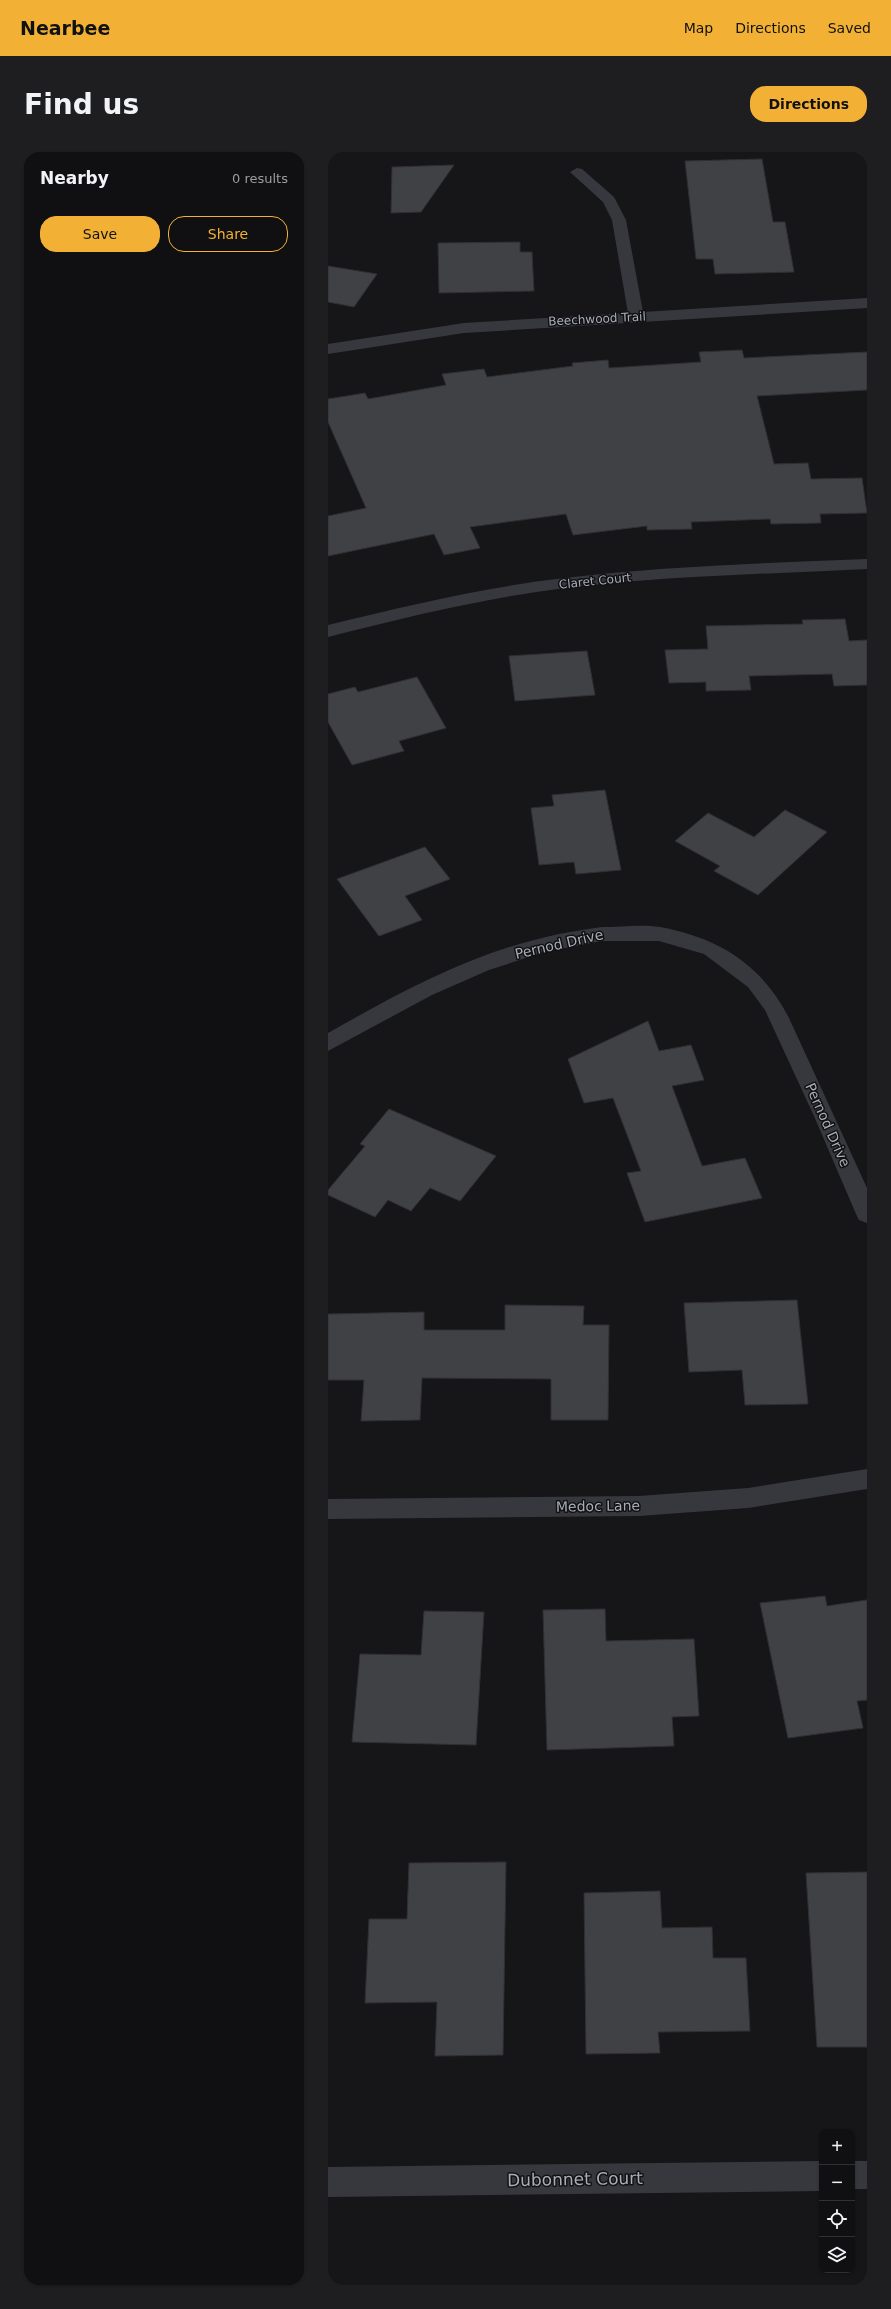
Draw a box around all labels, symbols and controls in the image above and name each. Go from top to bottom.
text: Nearbee [20,17,110,39]
text: Map [684,20,713,36]
text: Directions [735,20,806,36]
text: Saved [828,20,871,36]
button: Directions [750,86,867,122]
text: Find us [24,88,139,121]
text: Nearby [40,168,109,188]
text: 0 results [232,171,288,186]
button: Save [40,216,160,252]
button: Share [168,216,288,252]
street label: Beechwood Trail [548,309,646,329]
street label: Claret Court [558,570,632,592]
street label: Pernod Drive [513,926,605,962]
street label: Pernod Drive [802,1081,854,1169]
street label: Medoc Lane [556,1497,640,1515]
map controls [819,2129,855,2273]
button: + [819,2129,855,2165]
button: − [819,2165,855,2201]
street label: Dubonnet Court [507,2168,643,2190]
button: locate [819,2201,855,2237]
button: layers [819,2237,855,2273]

